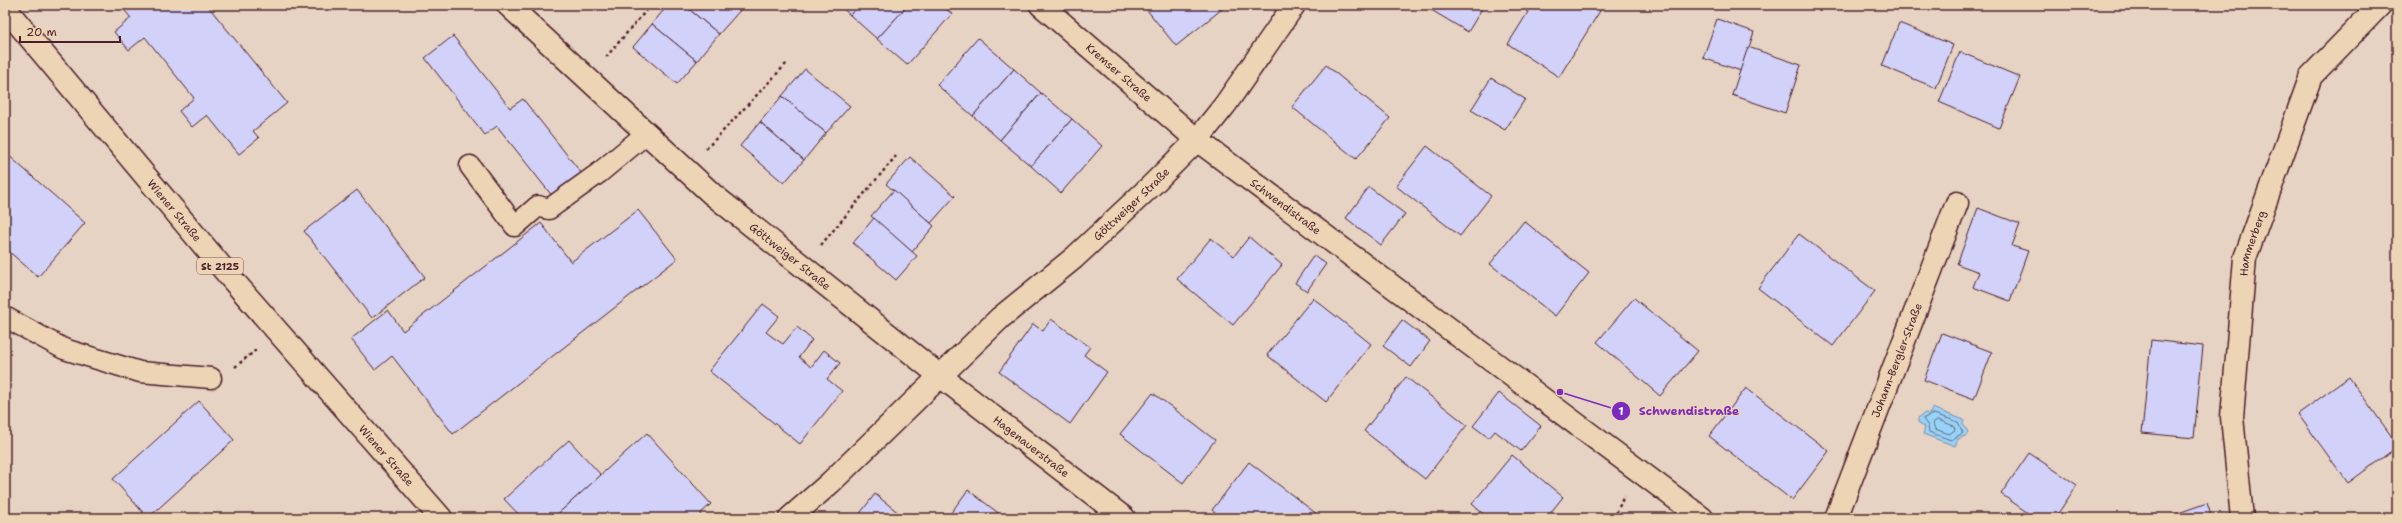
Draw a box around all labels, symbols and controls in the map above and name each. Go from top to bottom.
scale bar [20,18,120,44]
text: 20 m [26,24,57,40]
street label: Kremser Straße [1082,40,1155,105]
street label: Göttweiger Straße [1090,165,1173,244]
street label: Schwendistraße [1247,175,1324,238]
street label: Wiener Straße [144,177,204,245]
street label: Hammerberg [2237,208,2270,277]
street label: Göttweiger Straße [746,220,834,294]
road number: St 2125 [197,258,243,274]
street label: Johann-Bergler-Straße [1868,301,1926,420]
callout: Schwendistraße [1611,399,1747,423]
text: 1 [1618,403,1624,419]
text: Schwendistraße [1639,403,1739,419]
street label: Hagenauerstraße [990,412,1072,481]
street label: Wiener Straße [355,422,417,490]

